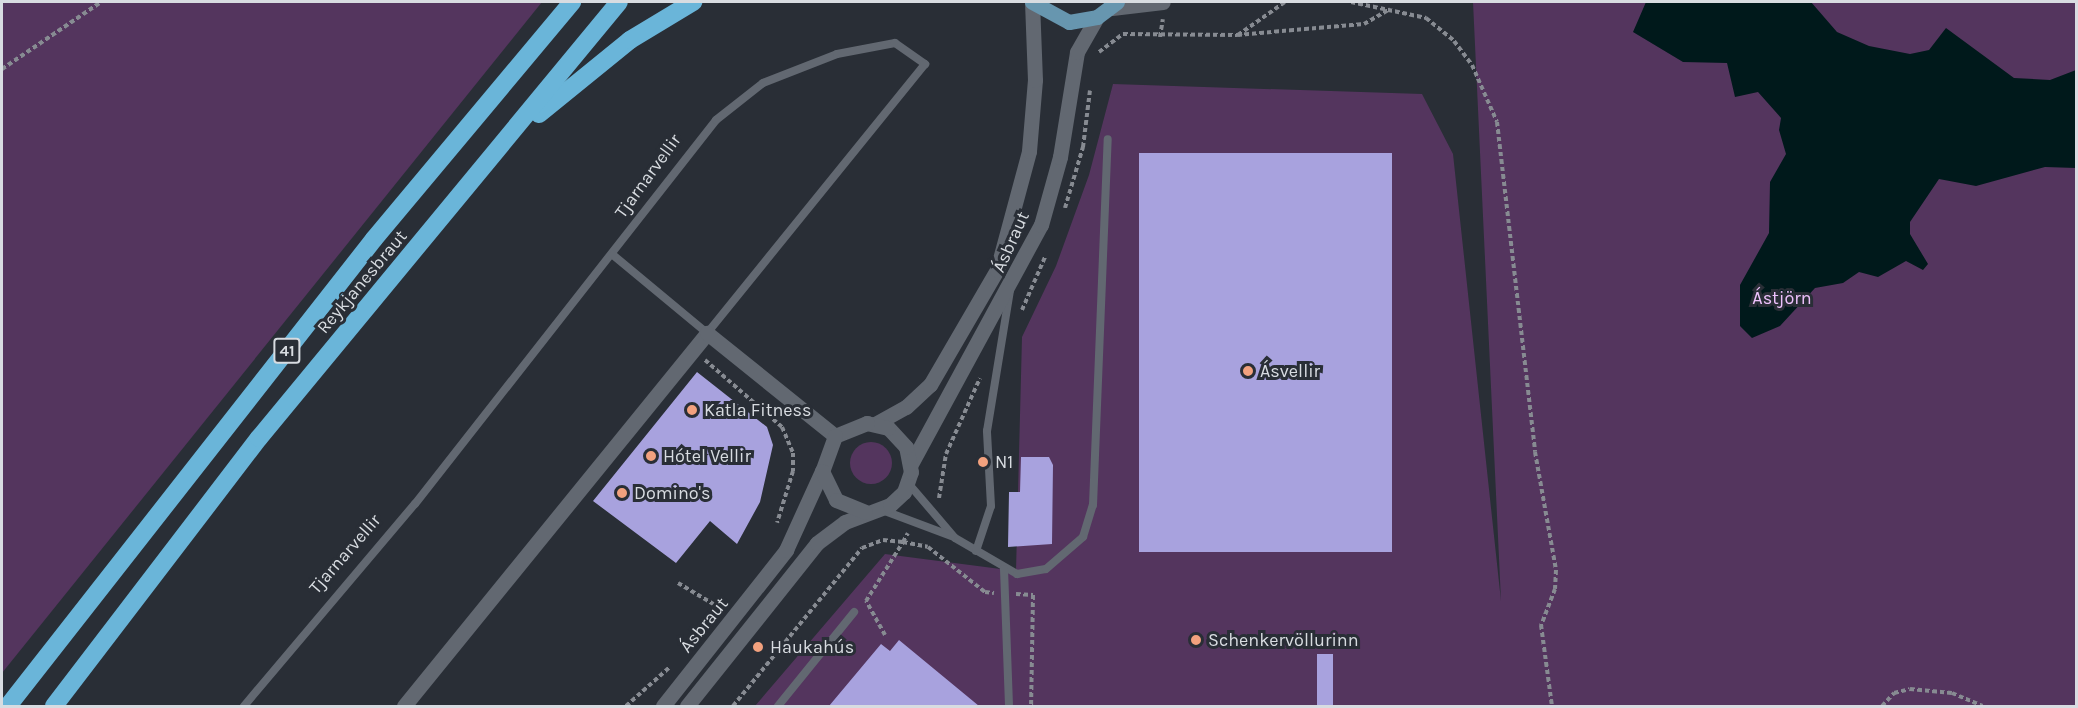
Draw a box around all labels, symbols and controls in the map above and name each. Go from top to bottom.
street label: Tjarnarvellir [610,130,686,222]
street label: Ásbraut [988,208,1034,276]
street label: Reykjanesbraut [312,226,412,338]
park label: Ástjörn [1752,287,1812,309]
road number: 41 [272,338,302,364]
place label: Ásvellir [1260,360,1320,382]
marker: Ásvellir [1241,364,1255,378]
place label: Katla Fitness [704,399,811,421]
marker: Katla Fitness [685,403,699,417]
place label: Hótel Vellir [663,445,751,467]
marker: Hótel Vellir [644,449,658,463]
place label: N1 [995,451,1013,473]
marker: N1 [976,455,990,469]
place label: Domino's [634,482,711,504]
marker: Domino's [615,486,629,500]
street label: Tjarnarvellir [305,510,385,598]
street label: Ásbraut [675,593,733,657]
place label: Schenkervöllurinn [1208,629,1358,651]
marker: Schenkervöllurinn [1189,633,1203,647]
place label: Haukahús [770,636,854,658]
marker: Haukahús [751,640,765,654]

